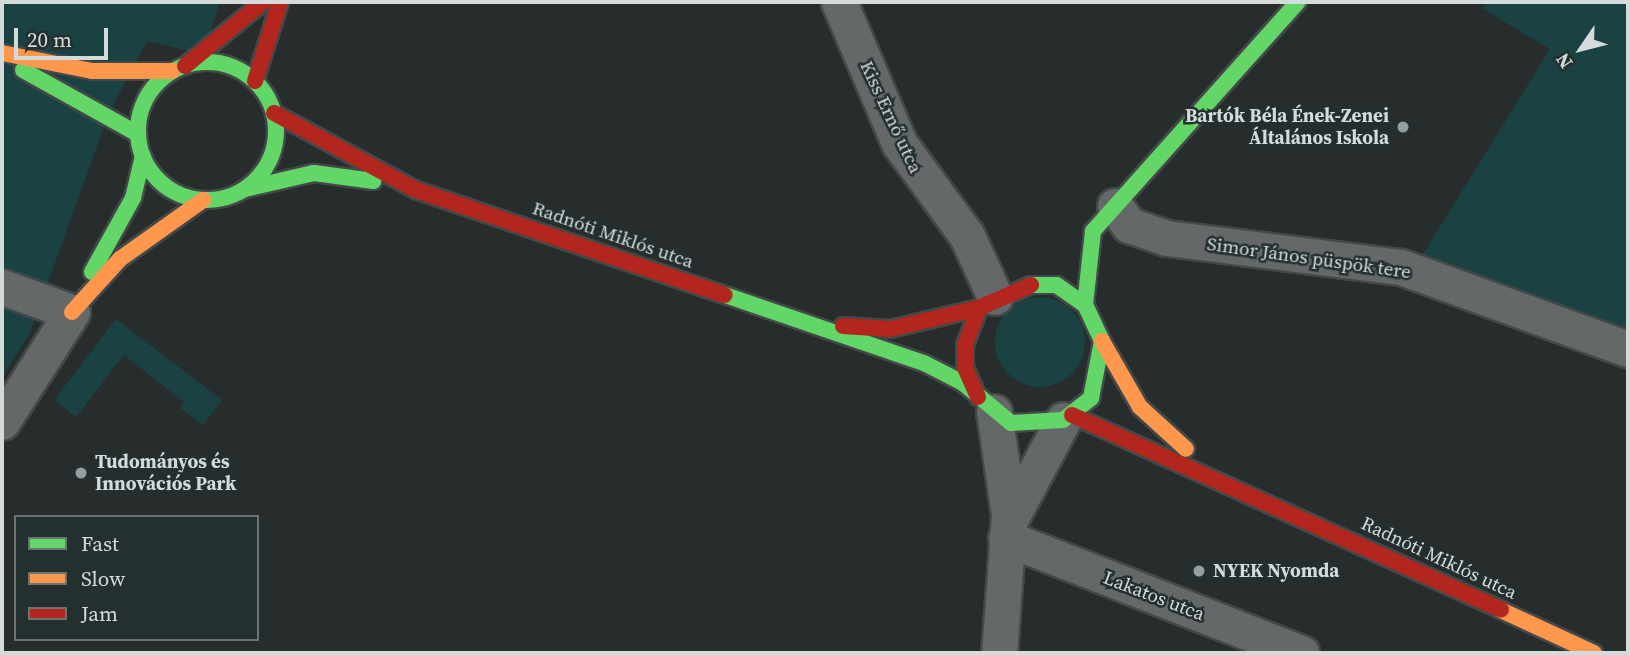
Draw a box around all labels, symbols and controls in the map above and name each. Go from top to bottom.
scale bar [18,14,112,58]
north arrow [1546,14,1616,84]
text: 20 m [27,25,72,54]
text: N [1549,48,1578,74]
street label: Kiss Ernő utca [855,57,927,177]
place label: Bartók Béla Ének-Zenei Általános Iskola [1185,105,1389,149]
marker: Bartók Béla Ének-Zenei Általános Iskola [1395,119,1411,135]
street label: Radnóti Miklós utca [529,197,697,273]
street label: Simor János püspök tere [1206,232,1412,284]
place label: Tudományos és Innovációs Park [95,451,236,495]
marker: Tudományos és Innovációs Park [73,465,89,481]
street label: Radnóti Miklós utca [1358,512,1520,604]
legend [14,515,259,641]
text: Fast [81,529,119,558]
place label: NYEK Nyomda [1213,560,1339,582]
marker: NYEK Nyomda [1191,563,1207,579]
text: Slow [81,564,125,593]
street label: Lakatos utca [1100,566,1208,626]
text: Jam [81,599,118,628]

